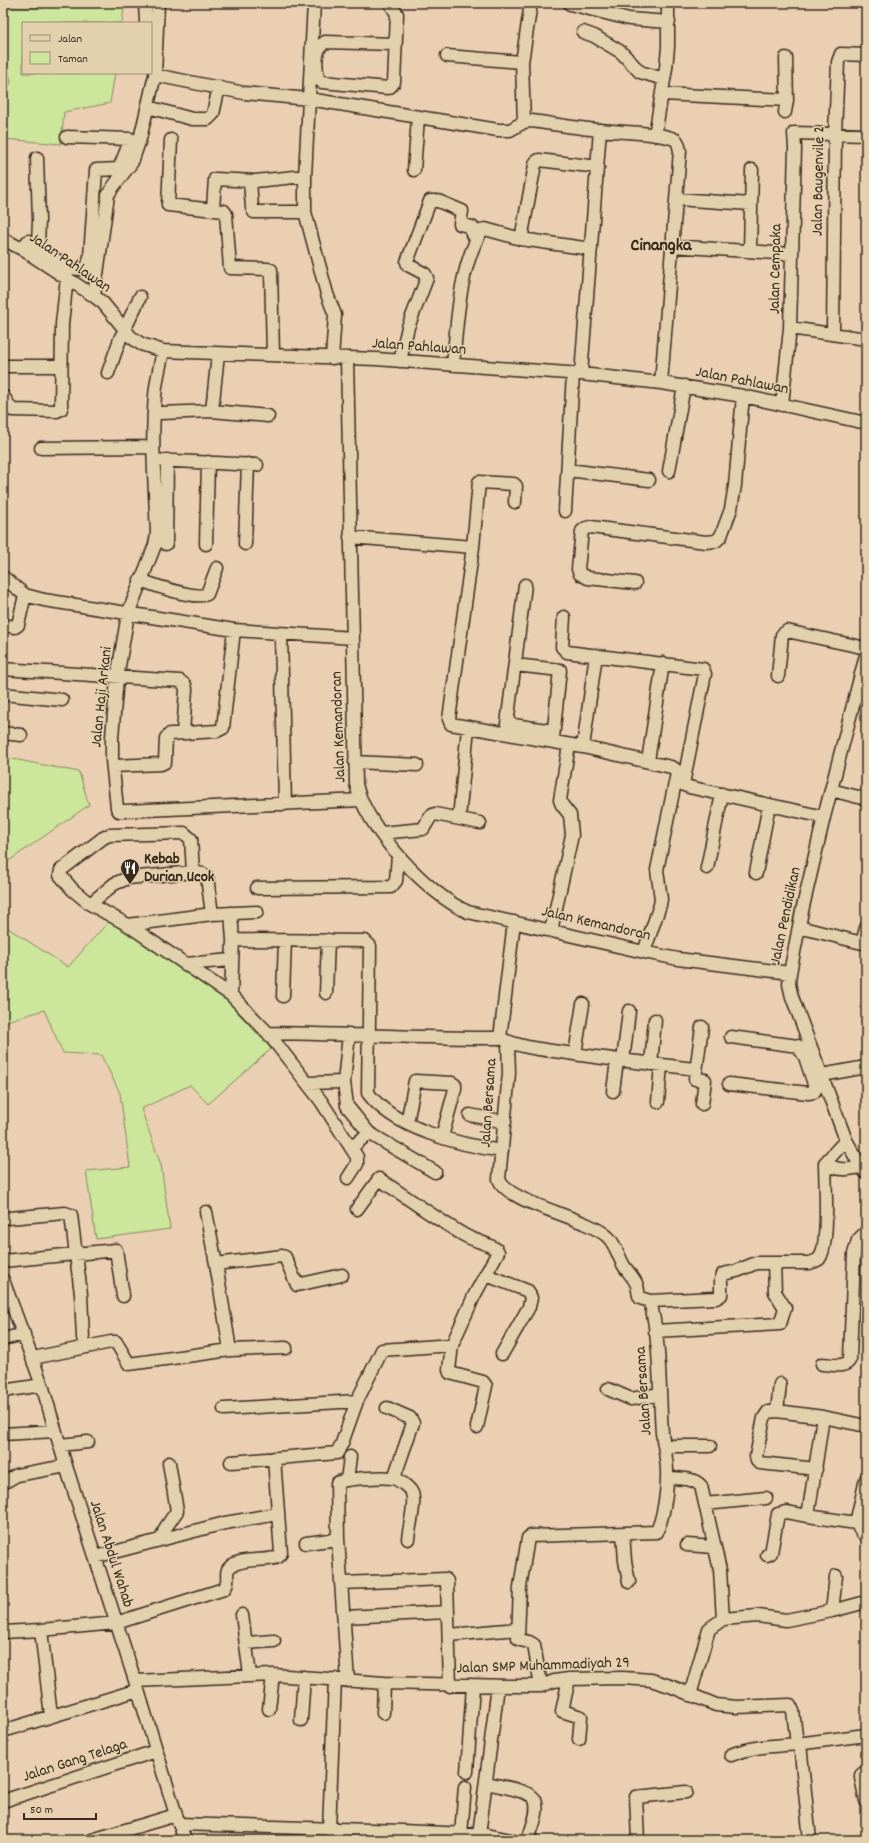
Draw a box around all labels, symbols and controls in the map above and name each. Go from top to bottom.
legend [22,22,152,74]
text: Jalan [58,31,82,48]
text: Taman [58,51,88,68]
street label: Jalan Baugenvile 2 [807,126,831,236]
street label: Jalan Cempaka [764,223,788,314]
street label: Jalan Pahlawan [24,227,116,299]
district label: Cinangka [631,234,692,259]
street label: Jalan Pahlawan [371,332,467,362]
street label: Jalan Pahlawan [694,361,790,401]
street label: Jalan Haji Arkani [85,645,119,749]
street label: Jalan Kemandoran [326,671,352,783]
place label: Kebab Durian Ucok [144,848,215,889]
restaurant icon: Kebab Durian Ucok [119,857,141,885]
street label: Jalan Pendidikan [764,865,808,967]
street label: Jalan Kemandoran [539,900,653,948]
street label: Jalan Bersama [474,1057,504,1148]
street label: Jalan Bersama [629,1345,659,1436]
street label: Jalan Abdul Wahab [83,1497,139,1611]
street label: Jalan SMP Muhammadiyah 29 [456,1651,630,1681]
street label: Jalan Gang Telaga [20,1733,131,1789]
scale bar [24,1795,96,1821]
text: 50 m [30,1802,53,1819]

